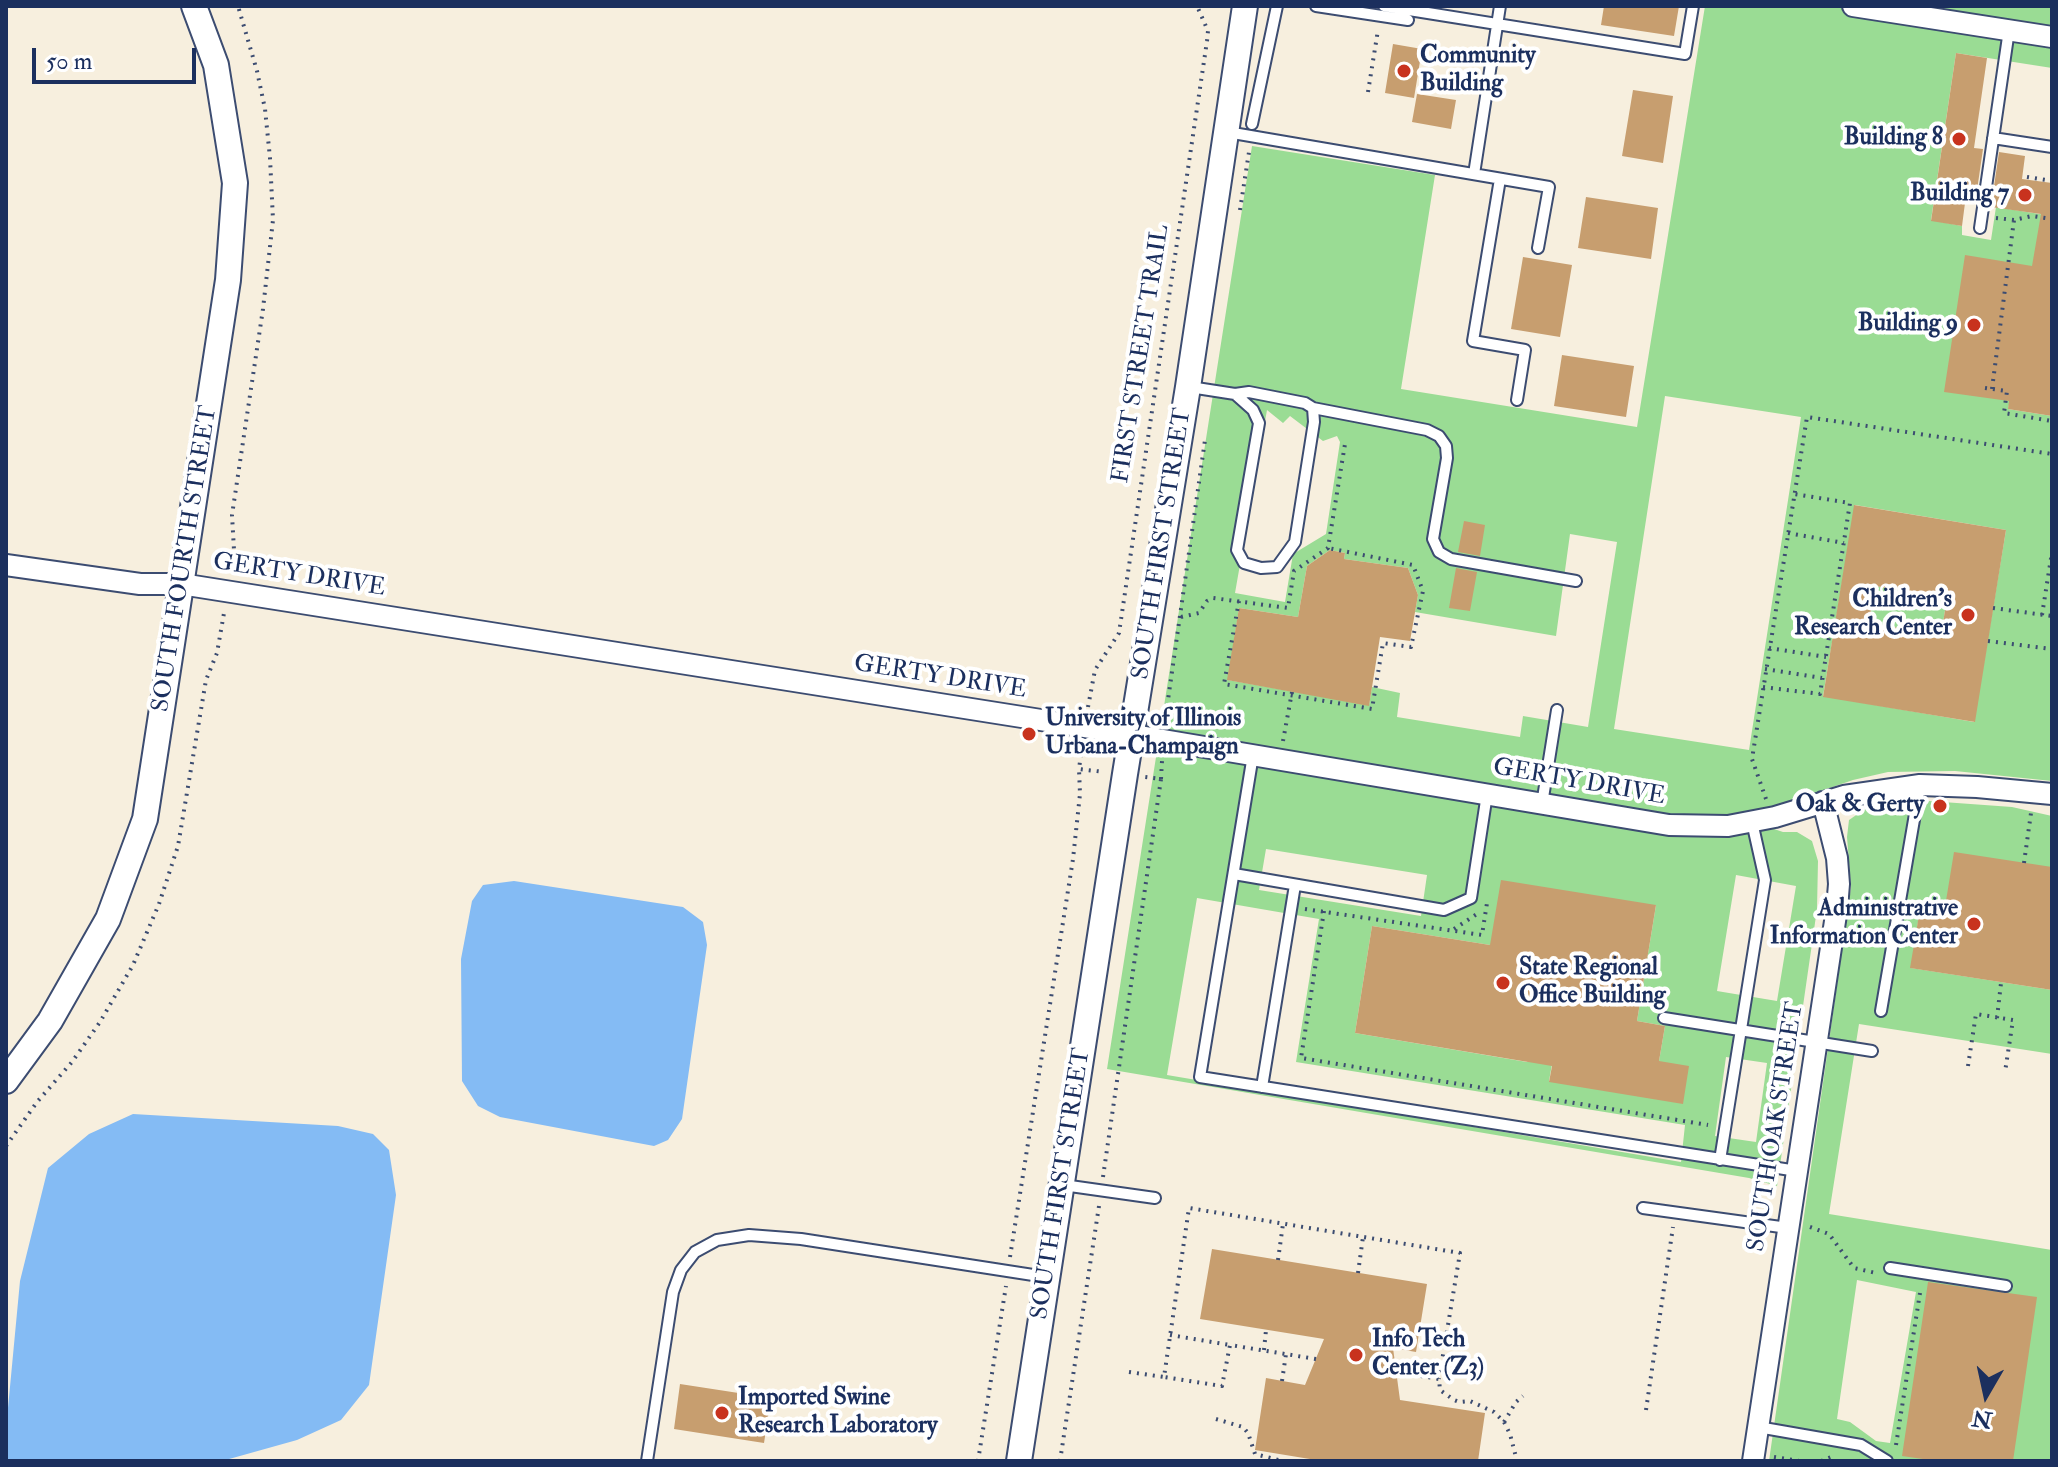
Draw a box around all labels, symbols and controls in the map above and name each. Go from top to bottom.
scale bar [36,32,200,82]
place label: Community Building [1420,43,1536,99]
text: 50 m [46,46,92,77]
marker: Community Building [1395,62,1413,80]
place label: Building 8 [1844,125,1943,153]
marker: Building 8 [1950,130,1968,148]
place label: Building 7 [1910,181,2009,209]
marker: Building 7 [2016,186,2034,204]
street label: FIRST STREET TRAIL [1107,223,1177,485]
place label: Building 9 [1858,311,1958,339]
marker: Building 9 [1965,316,1983,334]
street label: SOUTH FOURTH STREET [148,404,224,714]
street label: SOUTH FIRST STREET [1127,406,1199,682]
street label: GERTY DRIVE [211,548,387,604]
place label: Children's Research Center [1794,587,1952,643]
marker: Children's Research Center [1959,606,1977,624]
street label: GERTY DRIVE [852,650,1028,706]
place label: University of Illinois Urbana-Champaign [1045,706,1241,762]
marker: University of Illinois Urbana-Champaign [1020,725,1038,743]
street label: GERTY DRIVE [1491,754,1667,812]
place label: Oak & Gerty [1795,792,1924,820]
marker: Oak & Gerty [1931,797,1949,815]
place label: Administrative Information Center [1770,896,1958,952]
marker: Administrative Information Center [1965,915,1983,933]
place label: State Regional Office Building [1519,955,1666,1011]
marker: State Regional Office Building [1494,974,1512,992]
street label: SOUTH OAK STREET [1743,1000,1811,1254]
street label: SOUTH FIRST STREET [1026,1046,1098,1322]
place label: Info Tech Center (Z3) [1372,1327,1484,1383]
marker: Info Tech Center (Z3) [1347,1346,1365,1364]
north arrow [1946,1355,2026,1435]
place label: Imported Swine Research Laboratory [738,1385,937,1441]
text: N [1970,1403,1994,1434]
marker: Imported Swine Research Laboratory [713,1404,731,1422]

